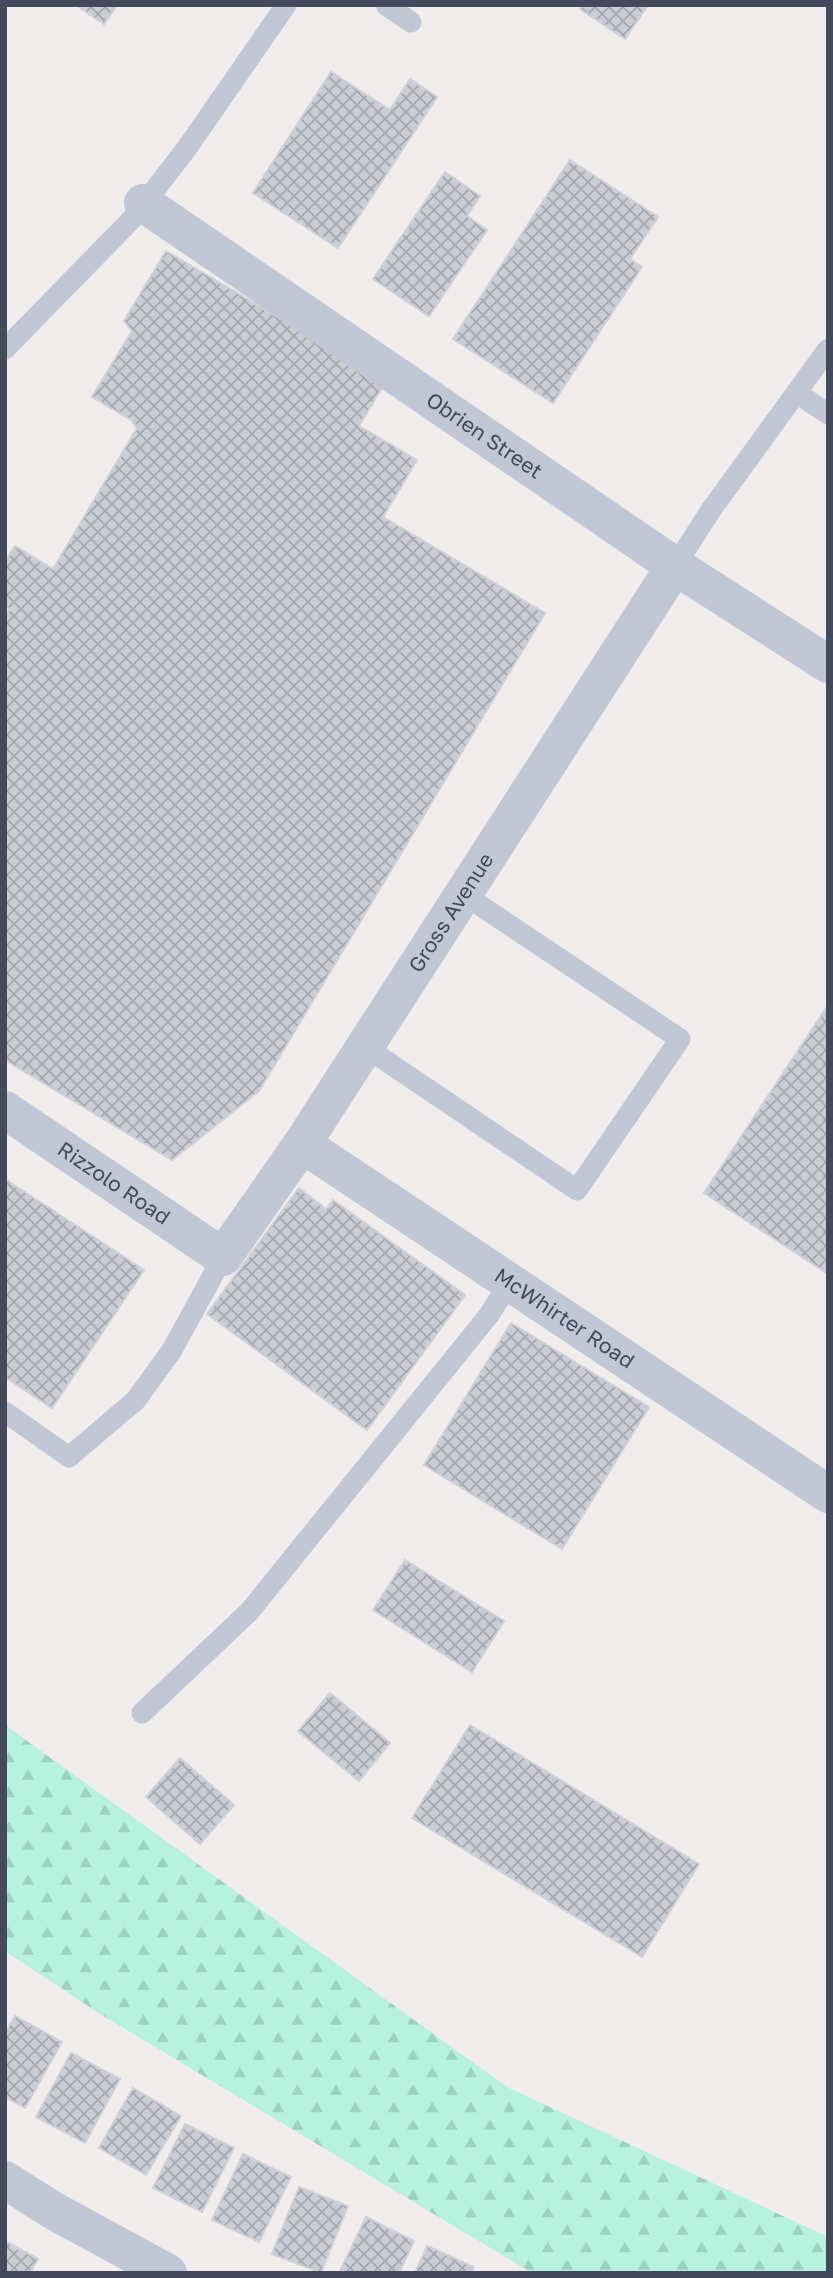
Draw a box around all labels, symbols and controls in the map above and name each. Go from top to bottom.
street label: Obrien Street [422,386,548,484]
street label: Gross Avenue [402,848,498,977]
street label: Rizzolo Road [53,1135,175,1230]
street label: McWhirter Road [490,1262,640,1373]

